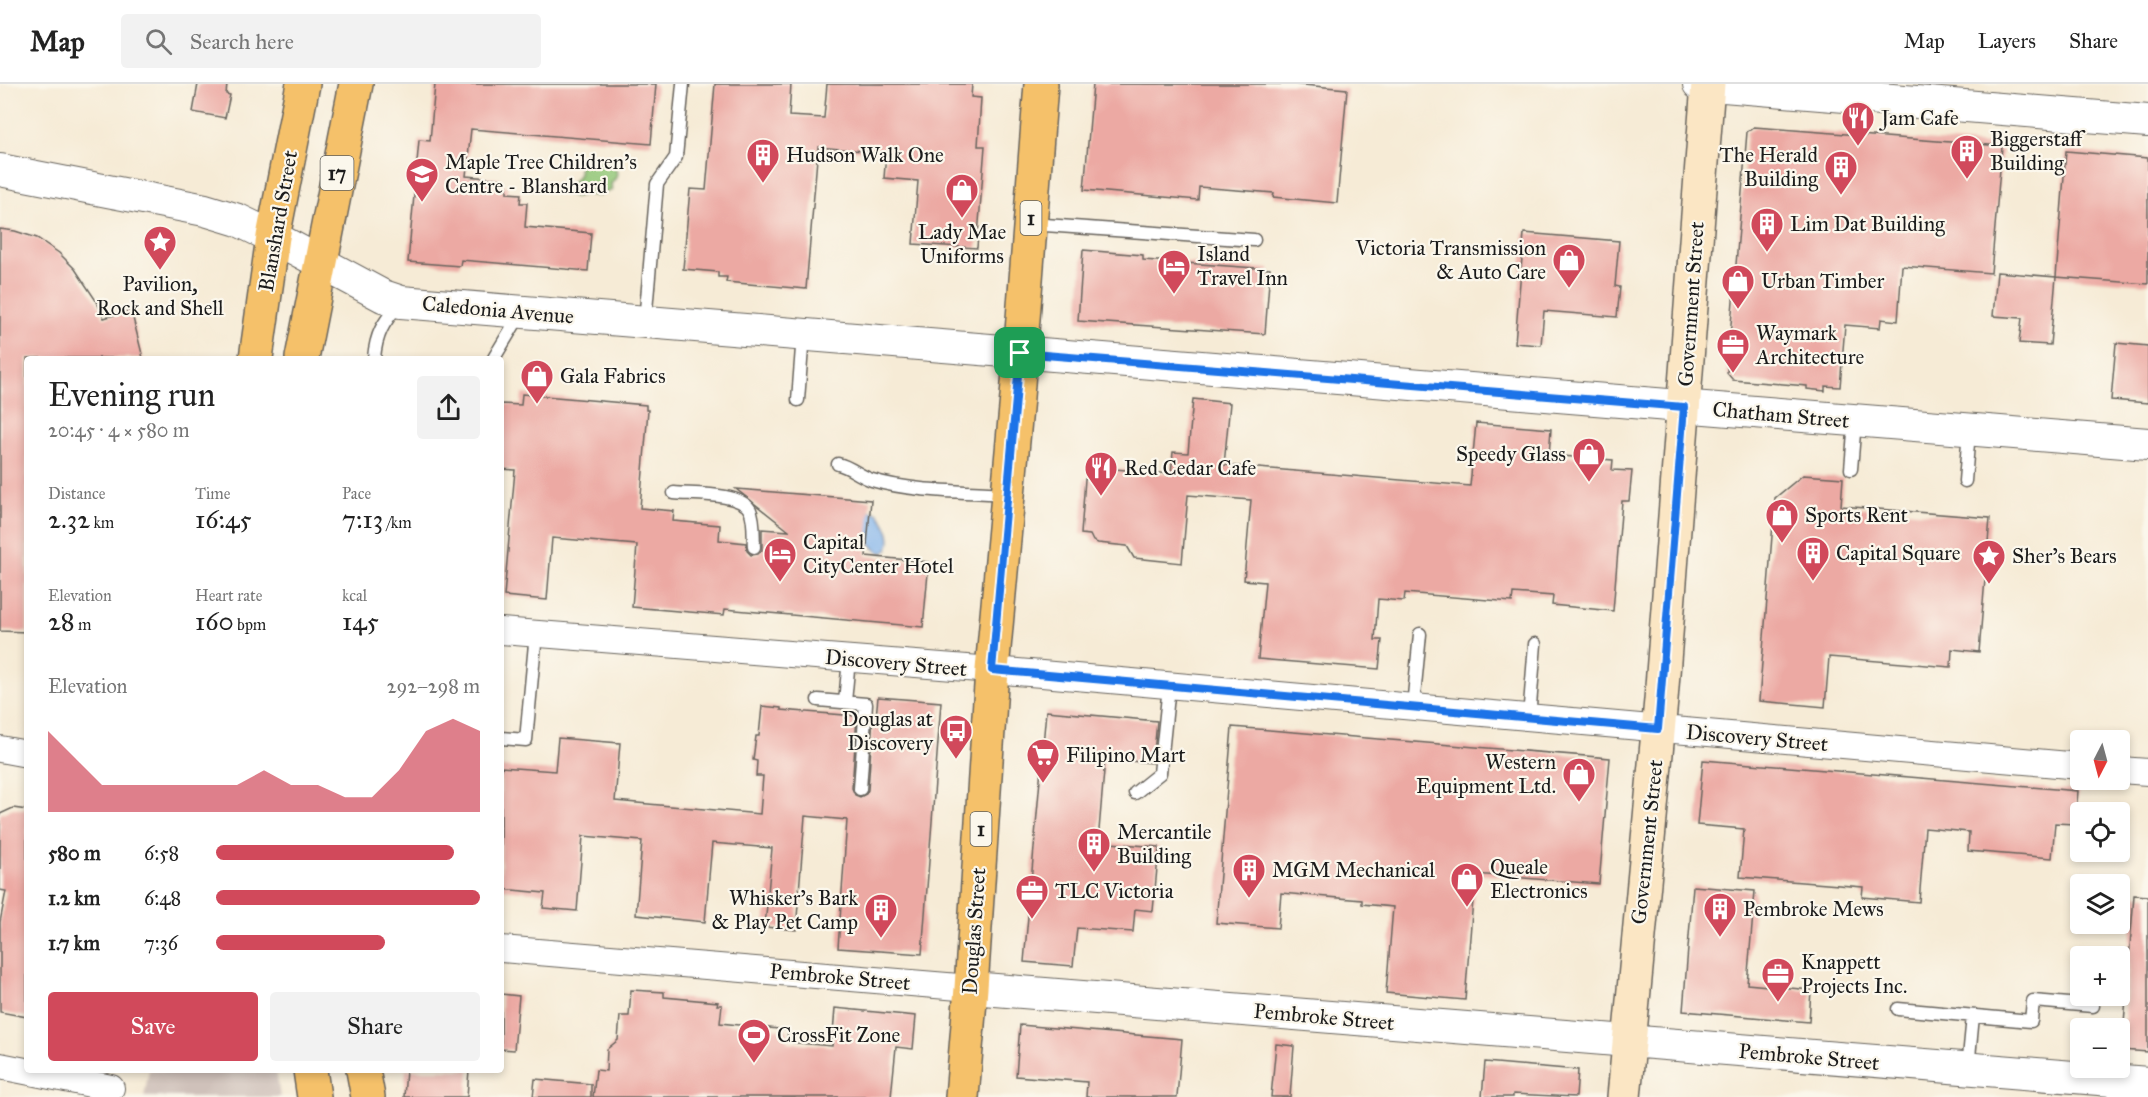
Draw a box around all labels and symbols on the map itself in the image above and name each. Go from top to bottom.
restaurant icon: Jam Cafe [1840,100,1876,147]
place label: Jam Cafe [1879,105,1959,131]
place label: Biggerstaff Building [1990,126,2086,176]
building icon: Biggerstaff Building [1949,133,1985,180]
building icon: Hudson Walk One [745,137,781,184]
place label: Hudson Walk One [786,142,944,168]
place label: The Herald Building [1719,142,1818,192]
street label: Blanshard Street [253,148,303,294]
place label: Maple Tree Children's Centre - Blanshard [445,149,637,199]
building icon: The Herald Building [1823,149,1859,196]
road number: 17 [320,156,354,190]
school or university icon: Maple Tree Children's Centre - Blanshard [404,156,440,203]
shop icon: Lady Mae Uniforms [944,172,980,219]
road number: 1 [1020,201,1042,235]
building icon: Lim Dat Building [1749,206,1785,253]
place label: Lim Dat Building [1790,211,1945,237]
place label: Lady Mae Uniforms [918,219,1006,269]
street label: Government Street [1672,220,1710,387]
place icon: Pavilion, Rock and Shell [142,224,178,271]
place label: Victoria Transmission & Auto Care [1355,235,1546,285]
place label: Island Travel Inn [1197,241,1288,291]
shop icon: Victoria Transmission & Auto Care [1551,242,1587,289]
hotel icon: Island Travel Inn [1156,248,1192,295]
shop icon: Urban Timber [1720,263,1756,310]
place label: Urban Timber [1761,268,1885,294]
place label: Pavilion, Rock and Shell [96,271,224,321]
street label: Caledonia Avenue [421,290,575,330]
place label: Waymark Architecture [1755,320,1865,370]
pin [994,327,1045,378]
office icon: Waymark Architecture [1715,327,1751,374]
shop icon: Gala Fabrics [519,358,555,405]
place label: Gala Fabrics [560,363,666,389]
street label: Chatham Street [1712,396,1851,434]
shop icon: Speedy Glass [1571,436,1607,483]
place label: Speedy Glass [1456,441,1566,467]
restaurant icon: Red Cedar Cafe [1083,450,1119,497]
place label: Red Cedar Cafe [1124,455,1256,481]
shop icon: Sports Rent [1764,497,1800,544]
place label: Sports Rent [1805,502,1908,528]
place label: Capital CityCenter Hotel [803,529,954,579]
building icon: Capital Square [1795,535,1831,582]
hotel icon: Capital CityCenter Hotel [762,536,798,583]
place icon: Sher's Bears [1971,538,2007,585]
place label: Capital Square [1836,540,1961,566]
place label: Sher's Bears [2012,543,2117,569]
street label: Discovery Street [824,644,969,682]
place label: Douglas at Discovery [842,706,934,756]
bus stop icon: Douglas at Discovery [938,713,974,760]
street label: Discovery Street [1685,719,1830,757]
north arrow [2070,730,2130,790]
supermarket icon: Filipino Mart [1025,737,1061,784]
place label: Filipino Mart [1066,742,1186,768]
place label: Western Equipment Ltd. [1416,749,1556,799]
shop icon: Western Equipment Ltd. [1561,756,1597,803]
street label: Government Street [1625,758,1669,926]
road number: 1 [970,812,992,846]
place label: Mercantile Building [1117,819,1212,869]
building icon: Mercantile Building [1076,826,1112,873]
building icon: MGM Mechanical [1231,852,1267,899]
place label: Queale Electronics [1490,854,1588,904]
place label: MGM Mechanical [1272,857,1435,883]
shop icon: Queale Electronics [1449,861,1485,908]
street label: Douglas Street [957,866,991,995]
office icon: TLC Victoria [1014,873,1050,920]
place label: TLC Victoria [1055,878,1174,904]
place label: Whisker's Bark & Play Pet Camp [711,885,858,935]
building icon: Pembroke Mews [1702,891,1738,938]
building icon: Whisker's Bark & Play Pet Camp [863,892,899,939]
place label: Pembroke Mews [1743,896,1884,922]
place label: Knappett Projects Inc. [1801,949,1907,999]
office icon: Knappett Projects Inc. [1760,956,1796,1003]
street label: Pembroke Street [768,958,912,996]
street label: Pembroke Street [1252,998,1396,1036]
sports icon: CrossFit Zone [736,1017,772,1064]
place label: CrossFit Zone [777,1022,901,1048]
street label: Pembroke Street [1737,1038,1881,1076]

